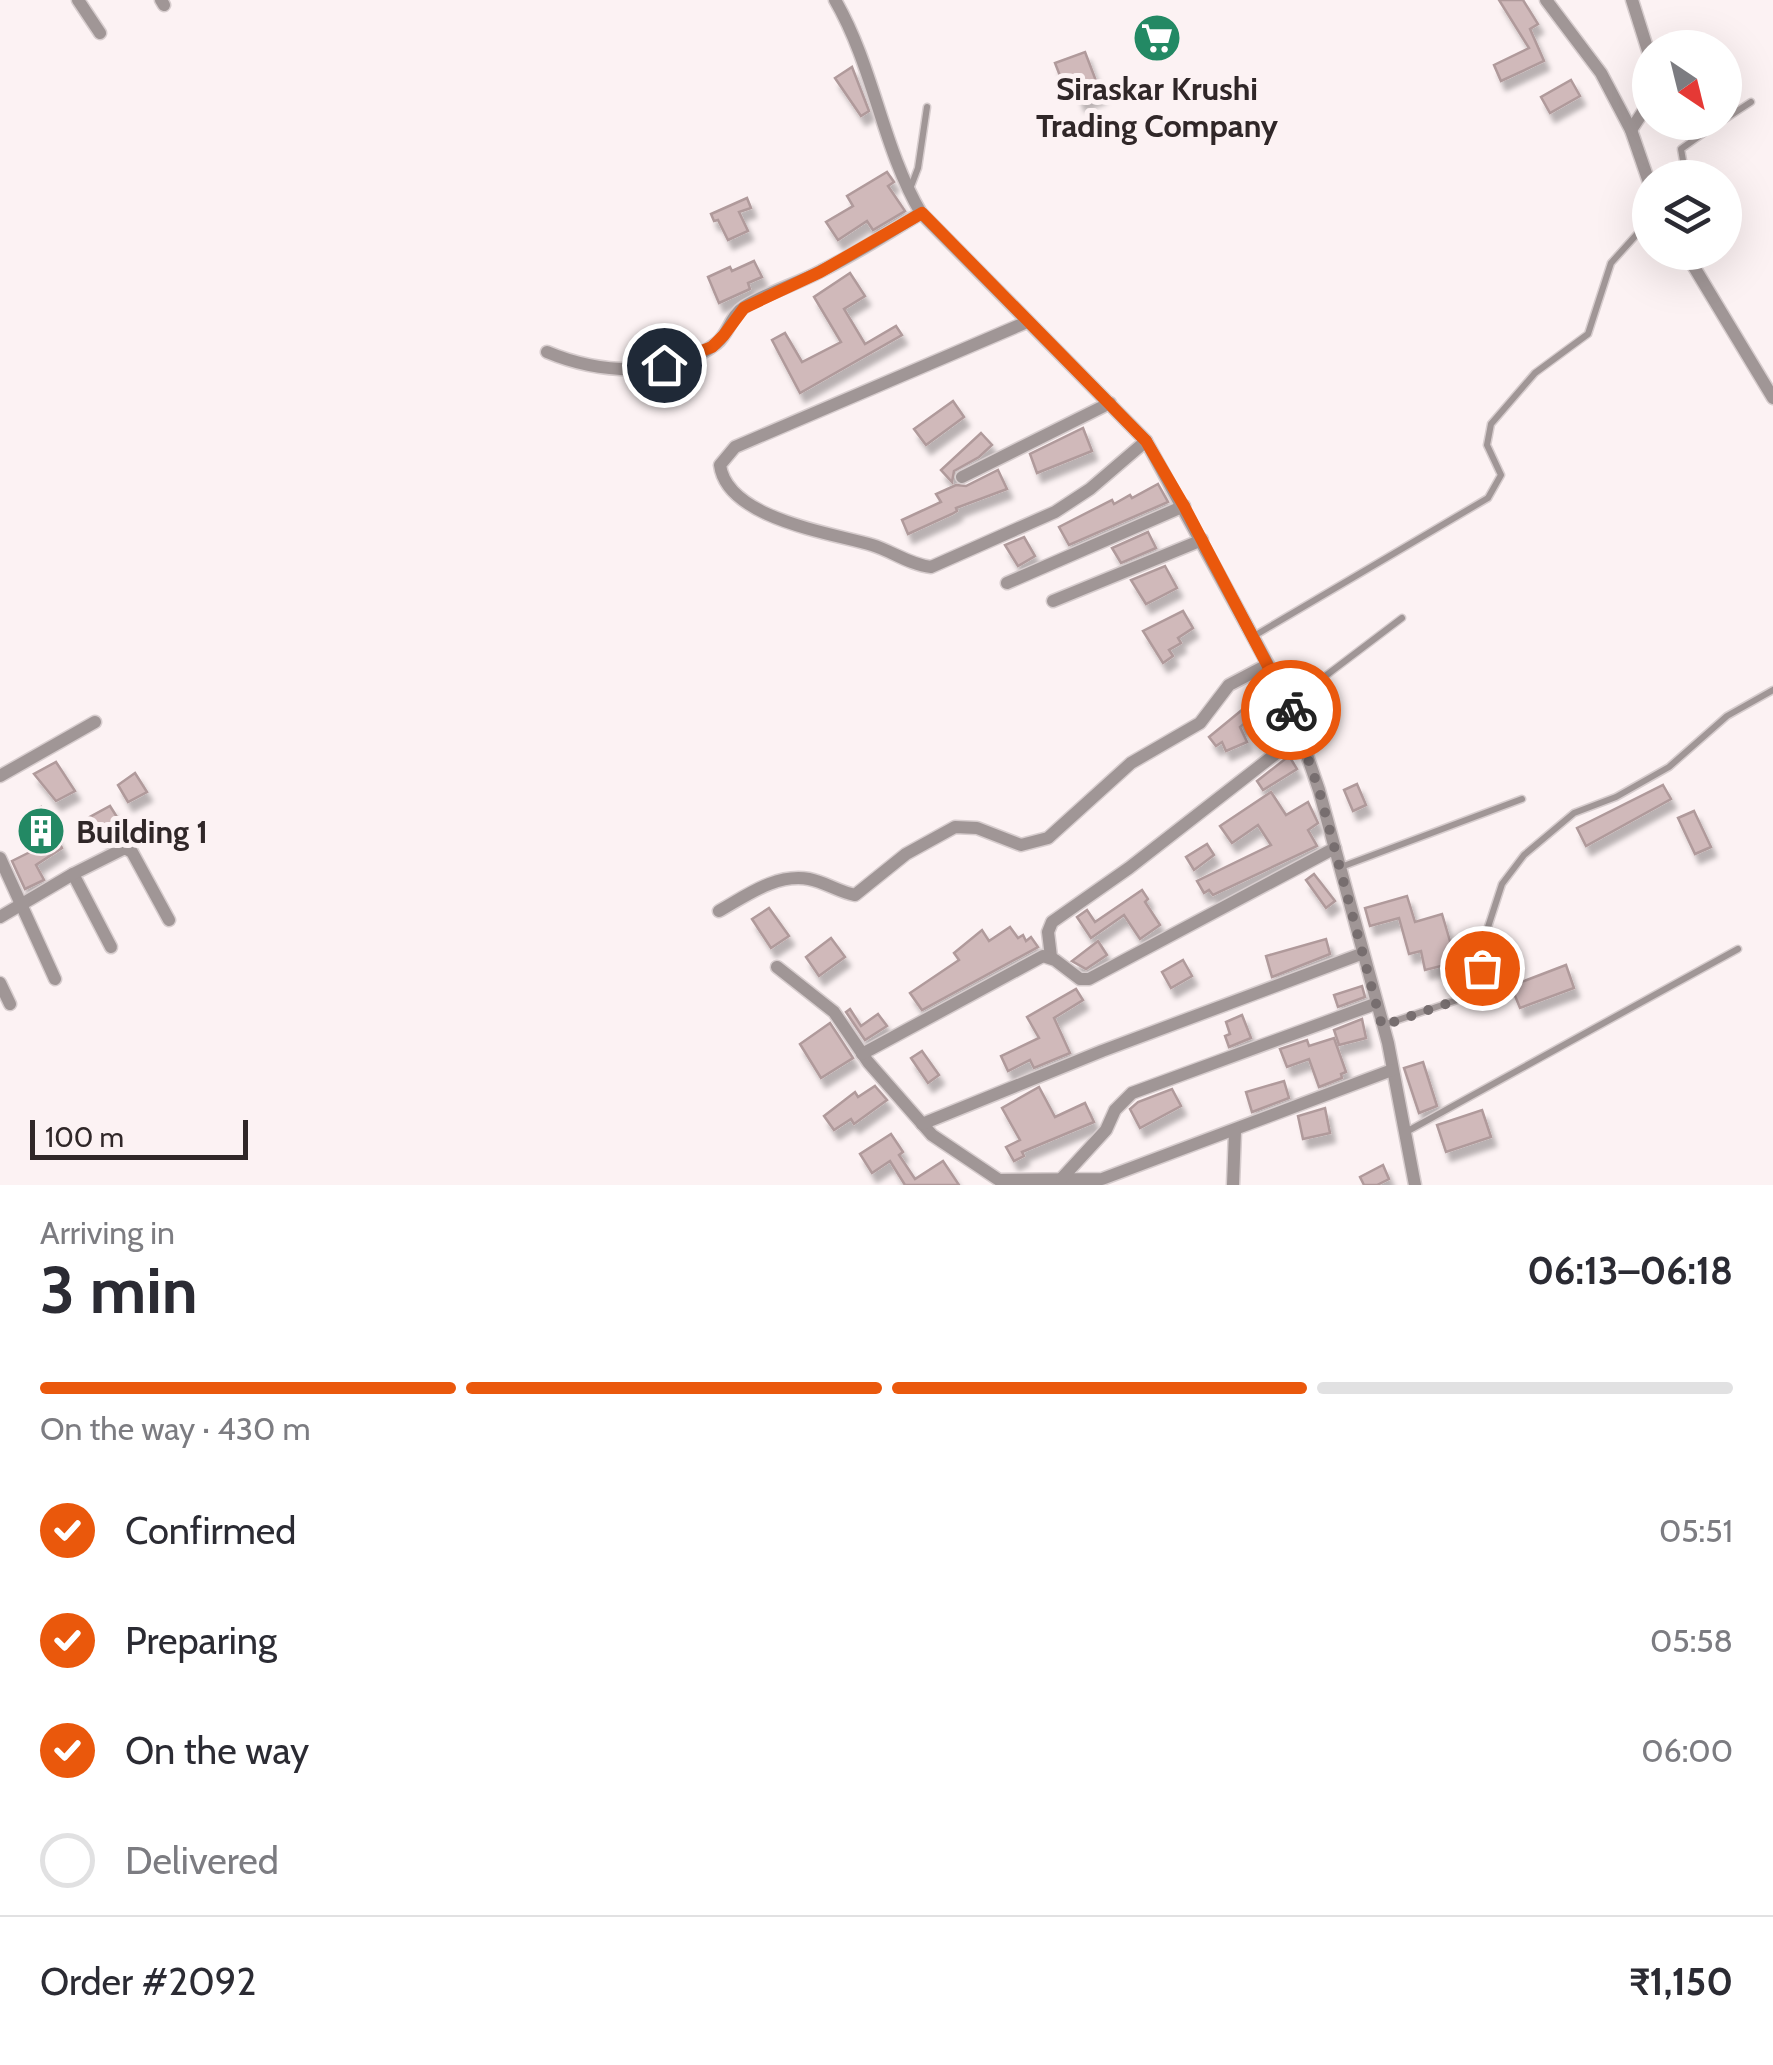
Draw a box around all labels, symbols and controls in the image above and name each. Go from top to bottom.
supermarket icon: Siraskar Krushi Trading Company [1131,12,1183,64]
north arrow [1632,30,1742,140]
map controls [1632,30,1742,270]
place label: Siraskar Krushi Trading Company [1036,69,1279,145]
button: layers [1632,160,1742,270]
pin [622,323,707,408]
icon: home [637,338,692,393]
courier [1241,660,1341,760]
icon: bike [1264,683,1319,738]
building icon: Building 1 [15,805,67,857]
place label: Building 1 [76,812,208,851]
pin [1440,926,1525,1011]
icon: bag [1455,941,1510,996]
scale bar [30,1115,248,1160]
text: 100 m [45,1120,124,1154]
text: Arriving in [40,1213,175,1252]
text: 06:13–06:18 [1527,1247,1733,1294]
text: 3 min [40,1250,198,1329]
text: On the way · 430 m [40,1409,311,1448]
icon: check [40,1503,95,1558]
text: Confirmed [125,1507,296,1554]
text: 05:51 [1659,1511,1733,1550]
icon: check [40,1613,95,1668]
text: Preparing [125,1617,277,1664]
text: 05:58 [1650,1621,1733,1660]
icon: check [40,1723,95,1778]
text: On the way [125,1727,309,1774]
text: 06:00 [1641,1731,1733,1770]
text: Delivered [125,1837,279,1884]
text: Order #2092 [40,1958,256,2005]
text: ₹1,150 [1629,1958,1733,2005]

